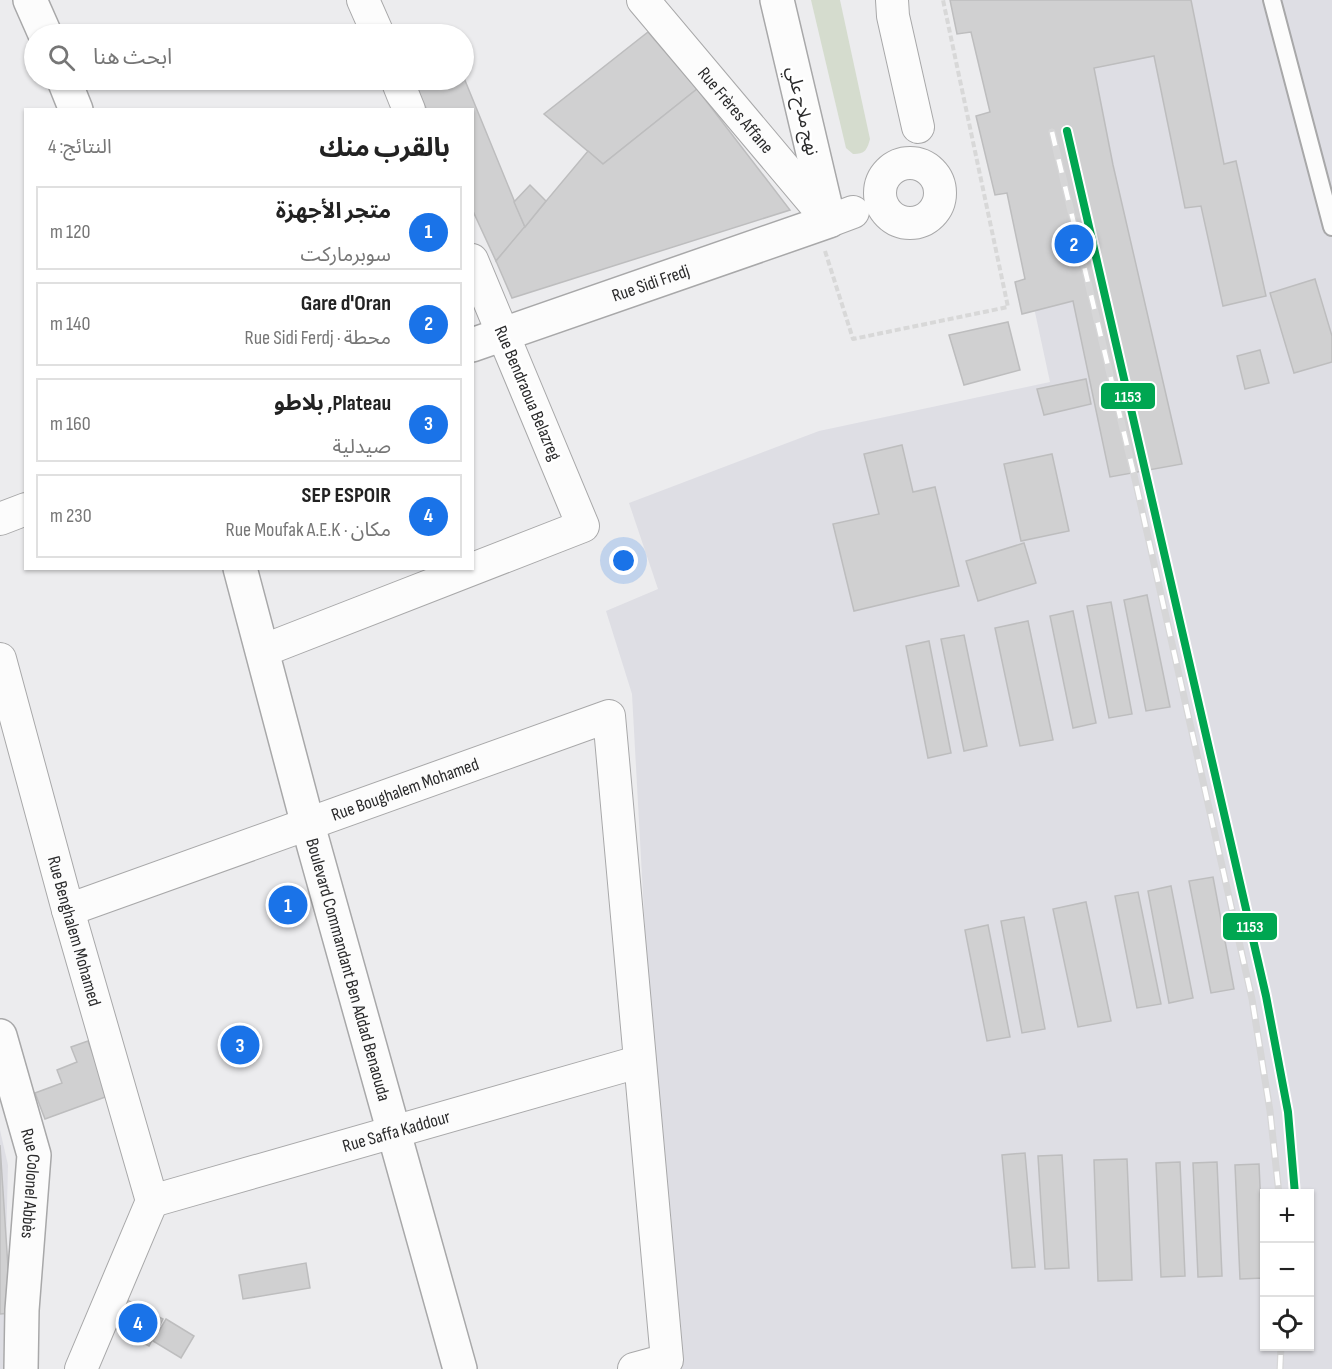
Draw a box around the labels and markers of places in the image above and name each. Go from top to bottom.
pin: 2 [1054,222,1094,266]
pin: 1 [268,882,308,928]
pin: 3 [220,1022,260,1068]
pin: 4 [118,1300,158,1346]

